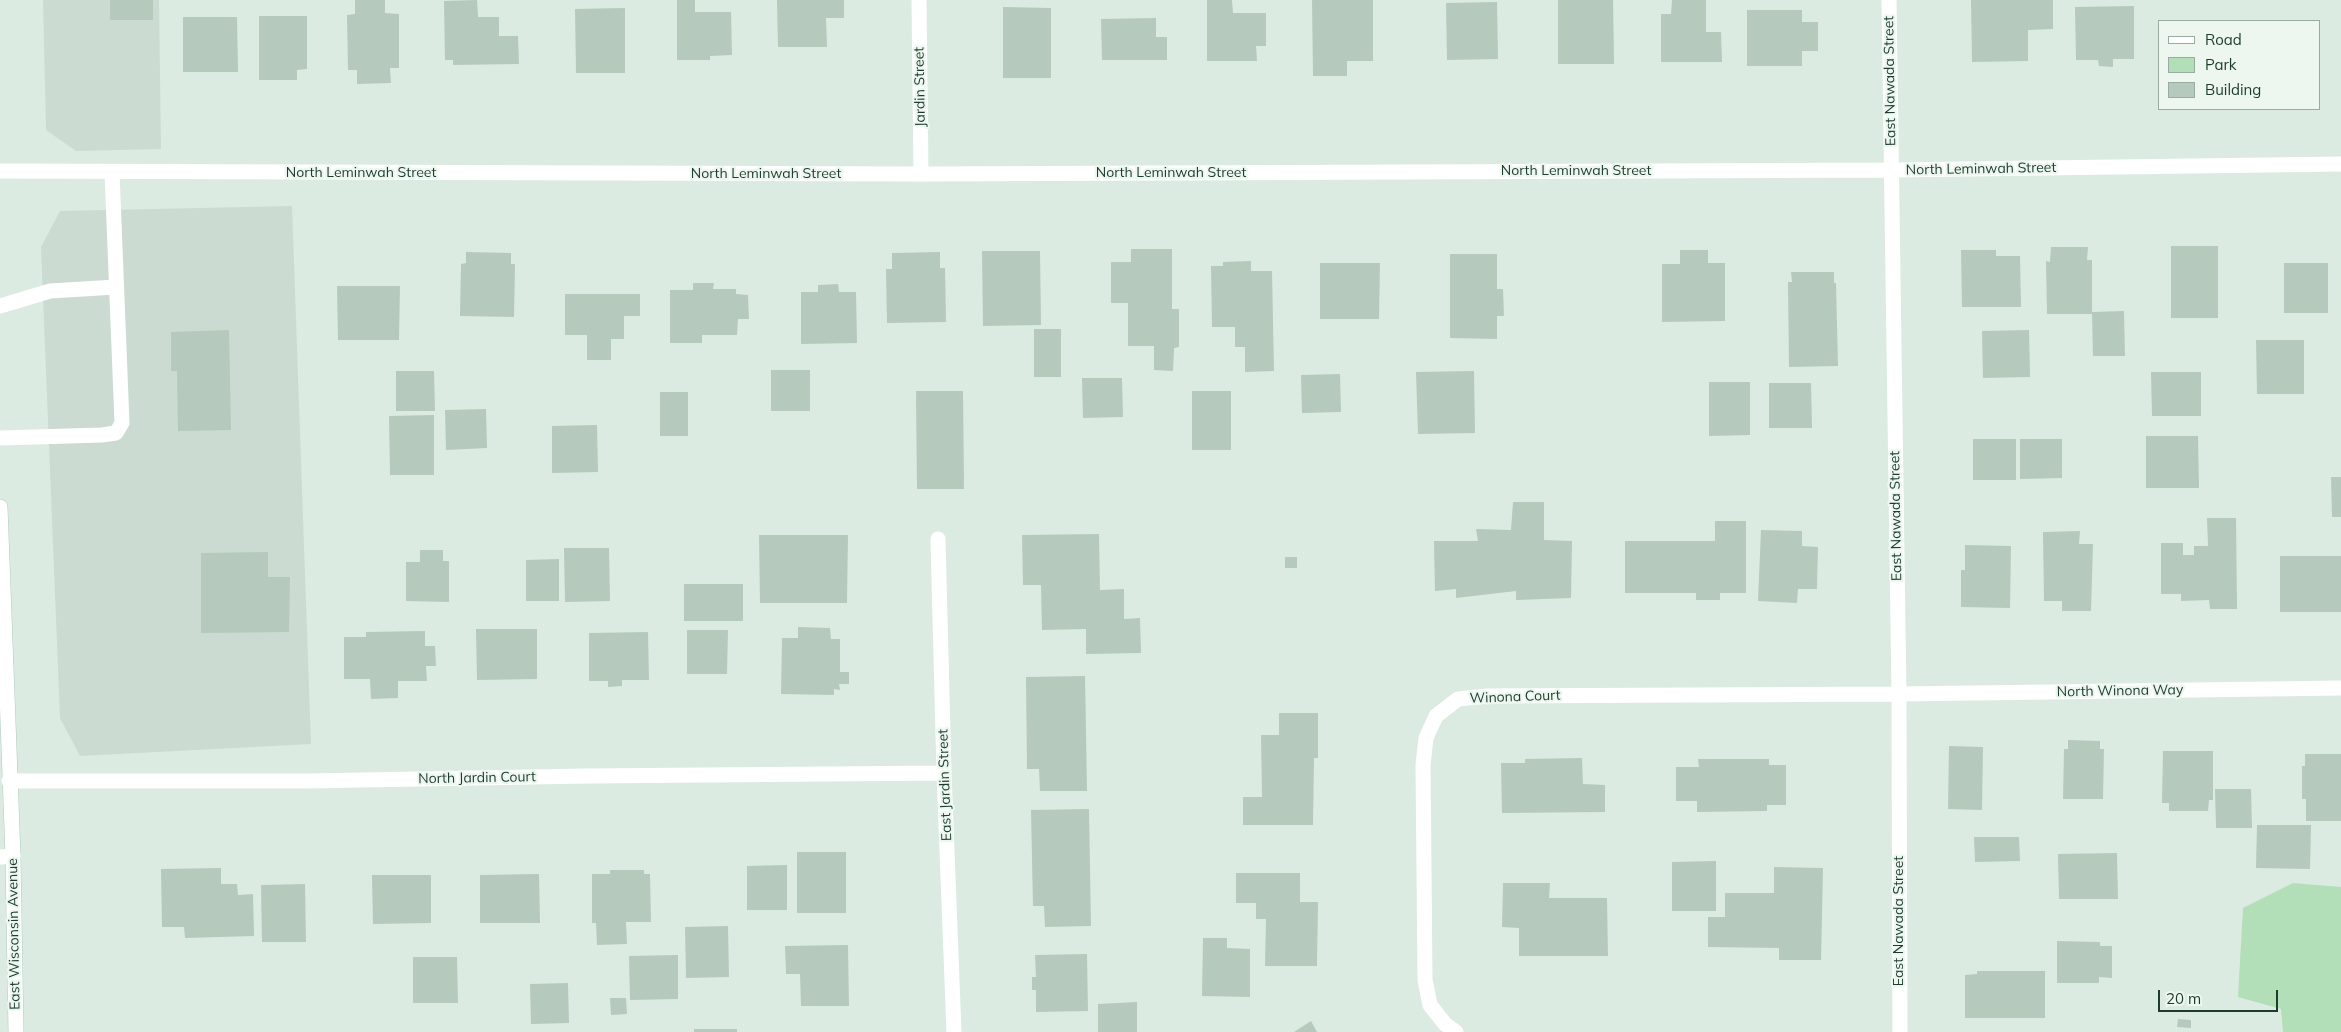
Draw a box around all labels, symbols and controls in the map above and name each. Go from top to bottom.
street label: East Nawada Street [1880,16,1900,146]
legend [2158,20,2321,110]
text: Road [2205,30,2242,49]
street label: Jardin Street [911,47,929,127]
text: Park [2205,55,2237,74]
text: Building [2205,80,2261,99]
street label: North Leminwah Street [1906,159,2056,179]
street label: North Leminwah Street [1501,163,1651,179]
street label: North Leminwah Street [286,165,436,181]
street label: North Leminwah Street [1096,165,1246,181]
street label: North Leminwah Street [691,166,841,182]
street label: East Nawada Street [1886,451,1906,581]
street label: North Winona Way [2057,681,2183,701]
street label: Winona Court [1469,687,1561,707]
street label: East Jardin Street [935,729,955,841]
street label: North Jardin Court [418,769,536,787]
street label: East Nawada Street [1891,856,1907,986]
street label: East Wisconsin Avenue [4,858,24,1010]
scale bar [2161,980,2281,1012]
text: 20 m [2166,989,2201,1008]

